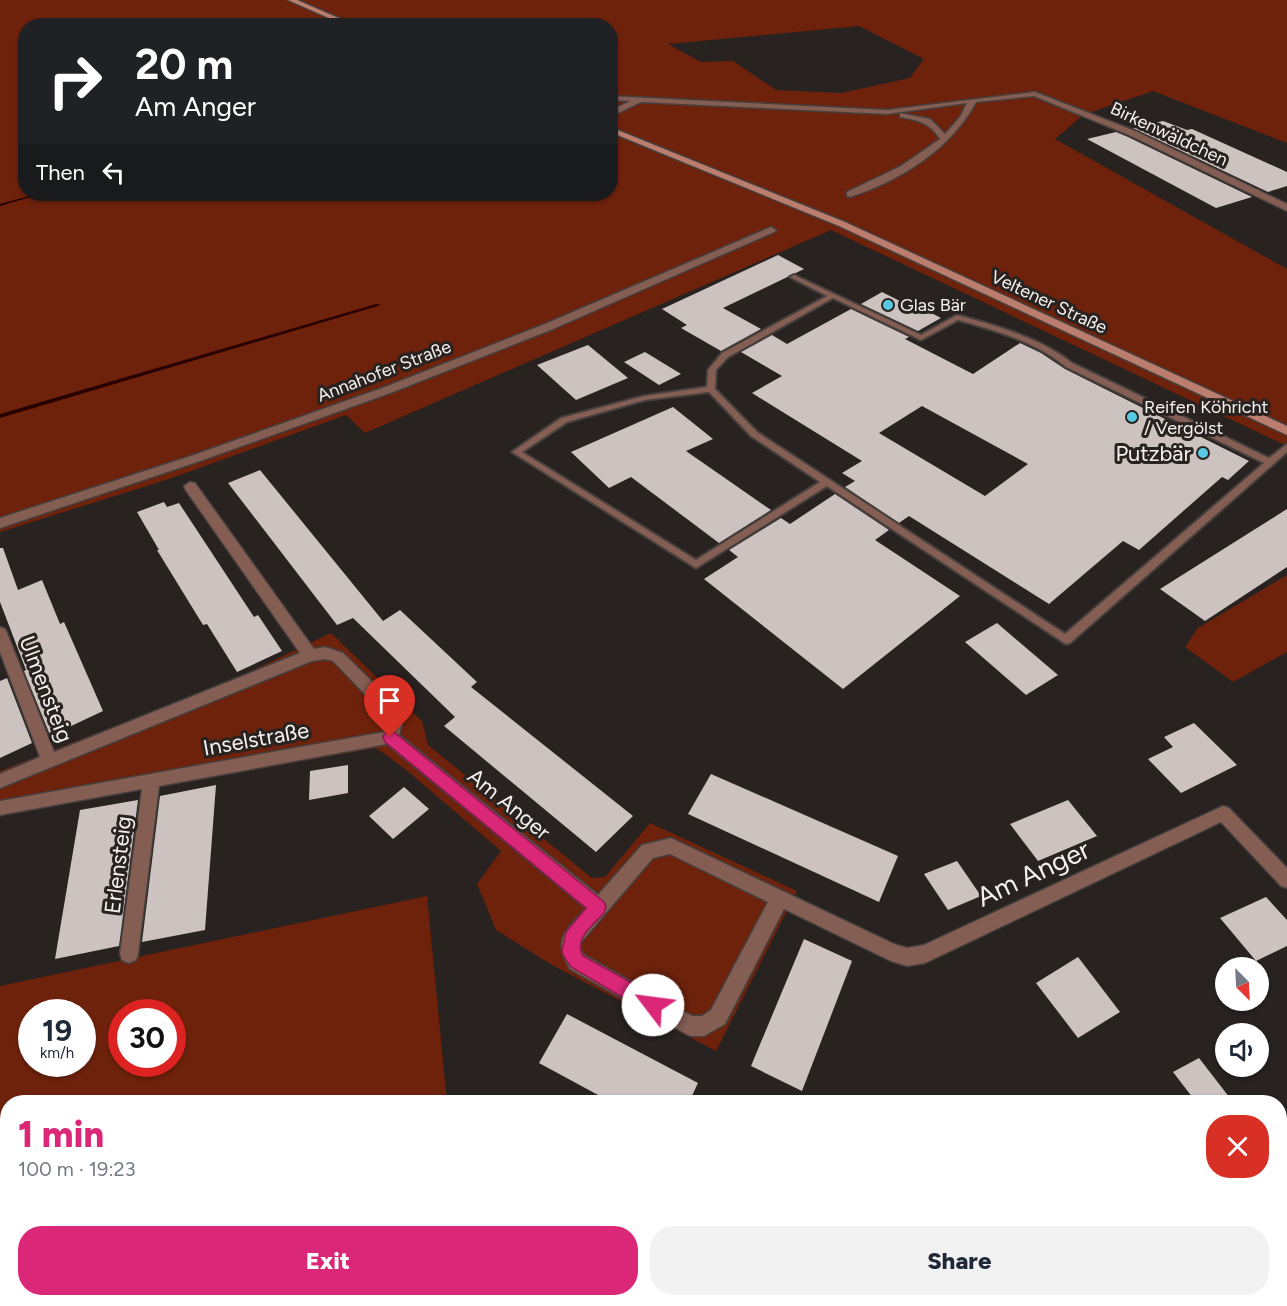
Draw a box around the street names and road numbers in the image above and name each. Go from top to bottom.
street label: Birkenwäldchen [1107,97,1231,171]
street label: Veltener Straße [987,265,1111,339]
street label: Annahofer Straße [314,335,454,407]
street label: Ulmensteig [13,632,79,746]
street label: Inselstraße [201,716,311,762]
street label: Am Anger [462,762,556,846]
street label: Erlensteig [99,815,137,915]
street label: Am Anger [971,832,1095,914]

